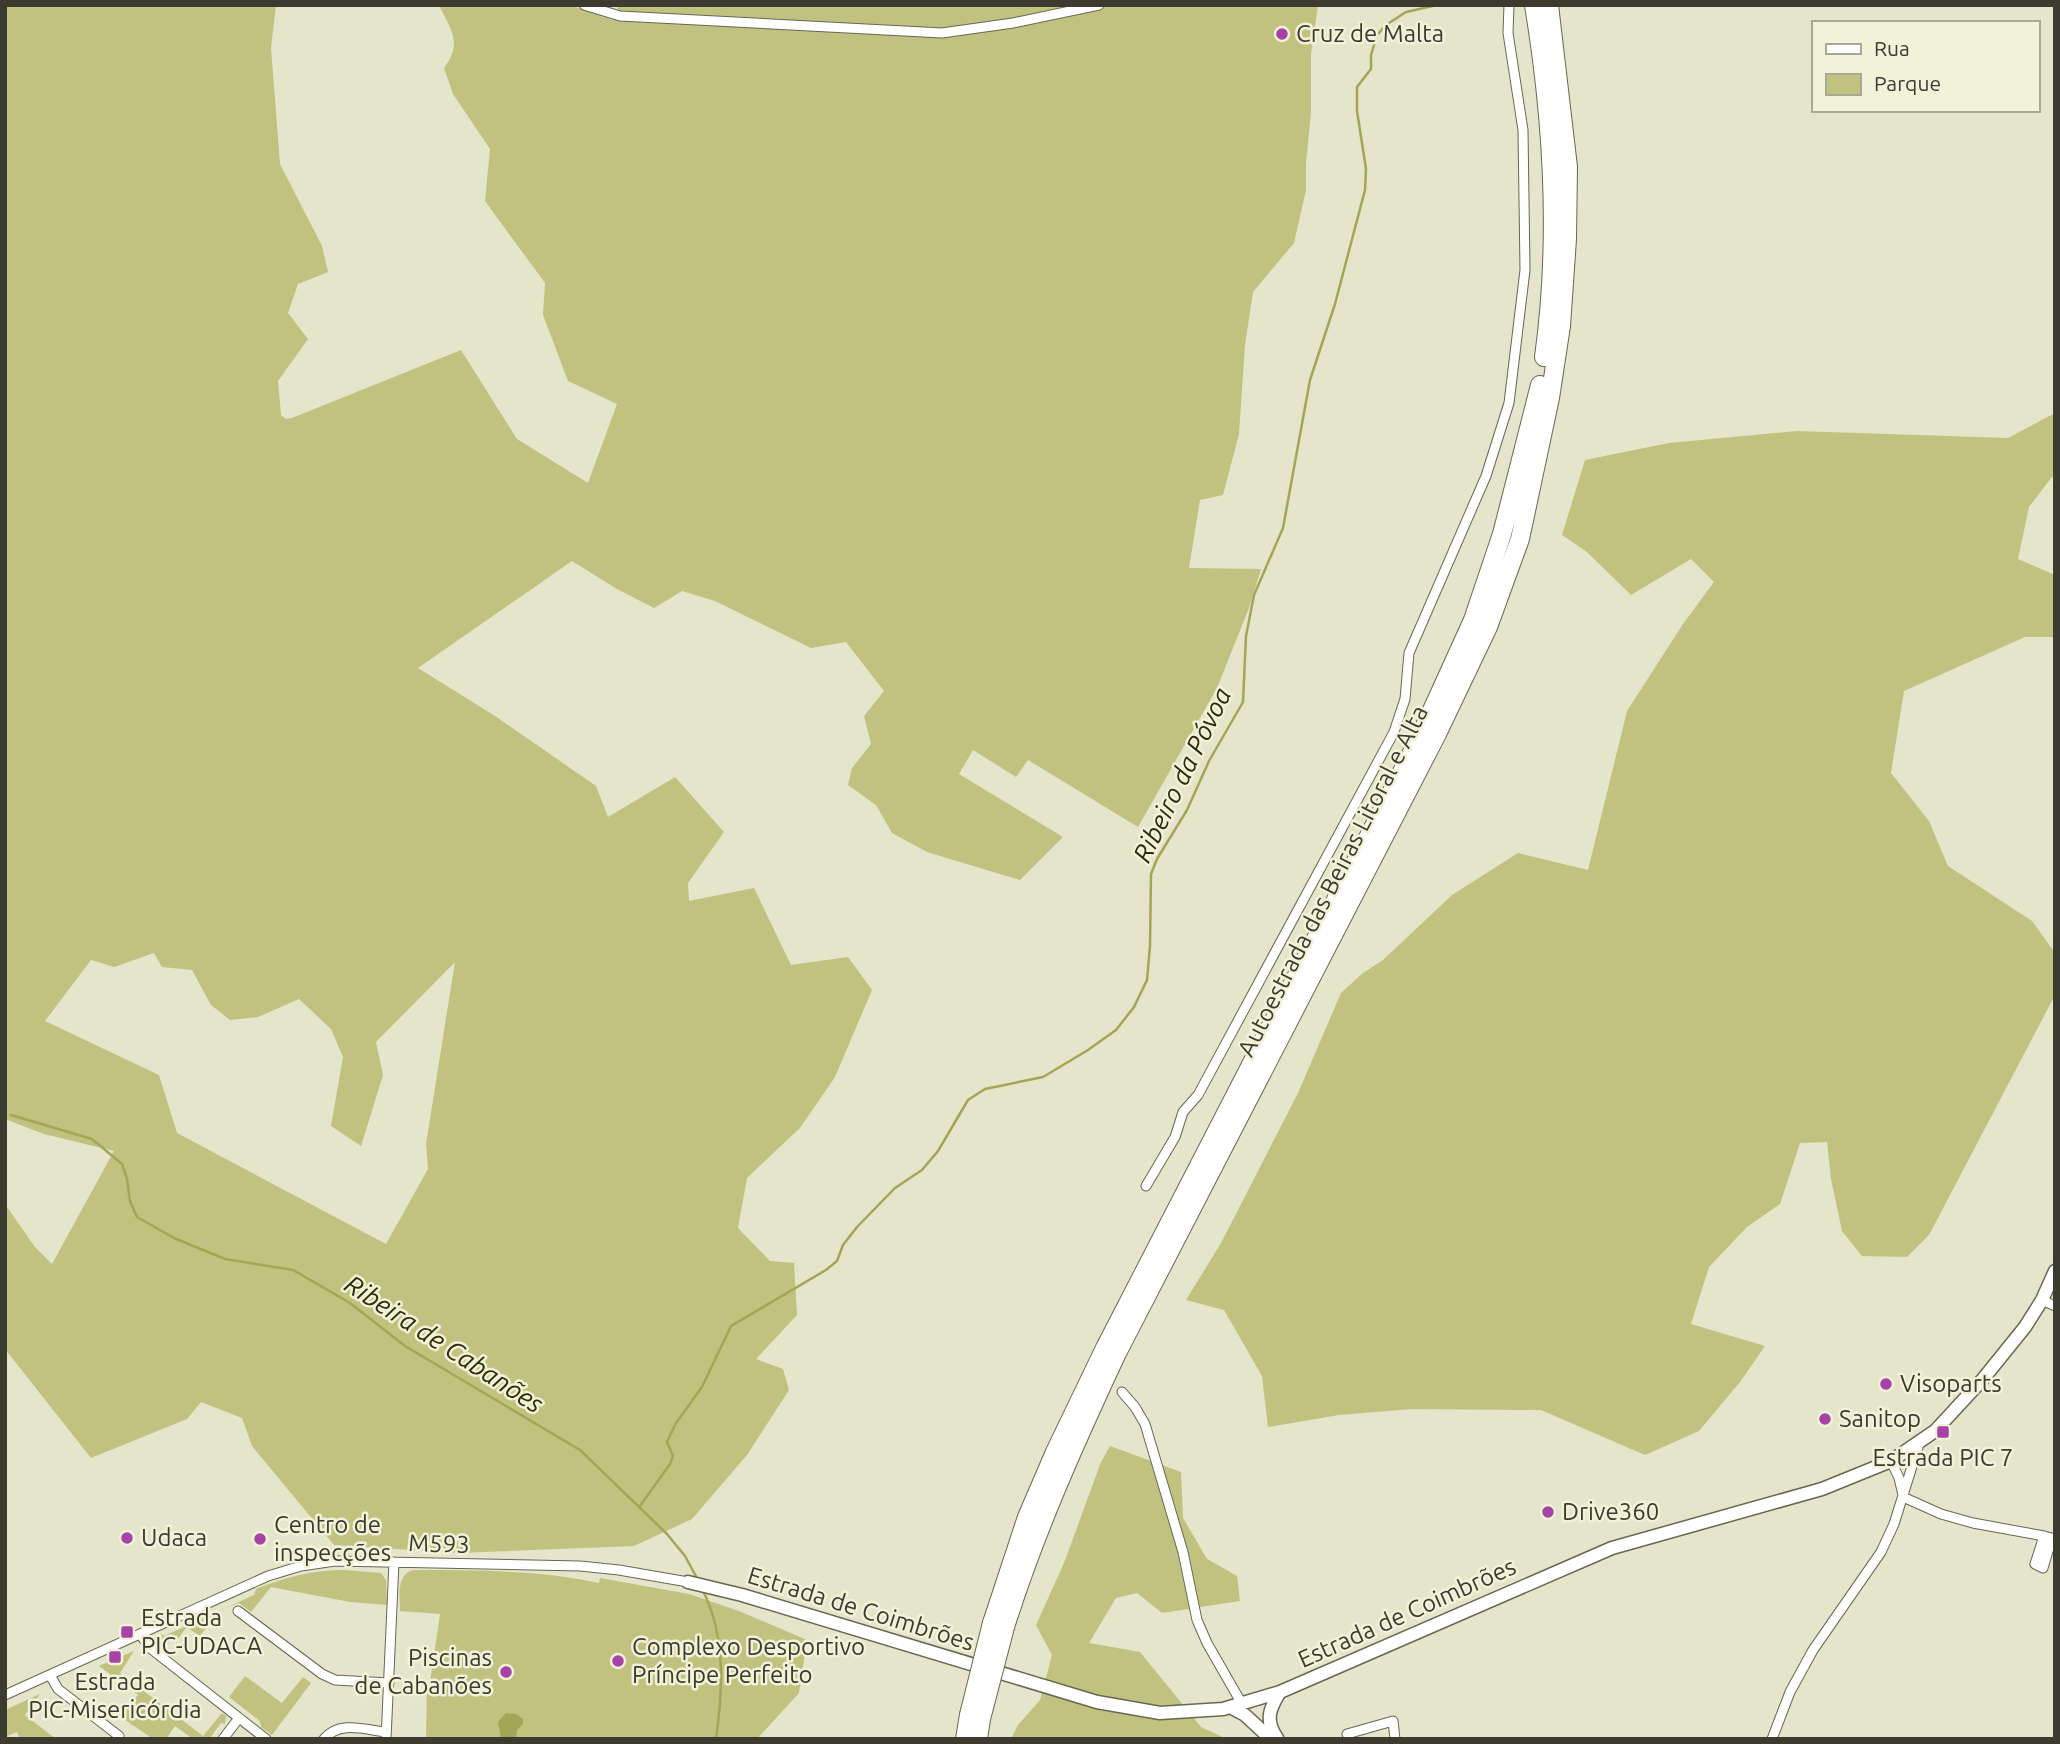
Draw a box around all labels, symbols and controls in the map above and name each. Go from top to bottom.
place label: Cruz de Malta [1296,20,1444,47]
legend [1812,21,2039,112]
marker: Cruz de Malta [1274,26,1290,42]
text: Rua [1874,36,1910,60]
text: Parque [1874,71,1941,95]
water label: Ribeiro da Póvoa [1127,683,1236,867]
street label: Autoestrada das Beiras Litoral e Alta [1232,701,1433,1061]
water label: Ribeira de Cabanões [340,1269,549,1418]
place label: Visoparts [1900,1370,2002,1397]
marker: Visoparts [1878,1376,1894,1392]
place label: Sanitop [1839,1405,1921,1432]
marker: Sanitop [1817,1411,1833,1427]
marker: Estrada PIC 7 [1935,1424,1951,1440]
place label: Estrada PIC 7 [1873,1444,2013,1471]
place label: Drive360 [1562,1498,1659,1525]
marker: Drive360 [1540,1504,1556,1520]
place label: Centro de inspecções [274,1511,391,1566]
place label: Udaca [141,1524,207,1551]
street label: M593 [408,1529,470,1558]
marker: Udaca [119,1530,135,1546]
marker: Centro de inspecções [252,1531,268,1547]
street label: Estrada de Coimbrões [1294,1552,1520,1673]
street label: Estrada de Coimbrões [745,1561,978,1656]
place label: Estrada PIC-UDACA [141,1604,262,1659]
marker: Estrada PIC-UDACA [119,1624,135,1640]
place label: Complexo Desportivo Príncipe Perfeito [632,1633,865,1688]
place label: Piscinas de Cabanões [354,1644,492,1699]
marker: Estrada PIC-Misericórdia [107,1649,123,1665]
marker: Complexo Desportivo Príncipe Perfeito [610,1653,626,1669]
marker: Piscinas de Cabanões [498,1664,514,1680]
place label: Estrada PIC-Misericórdia [28,1668,202,1723]

